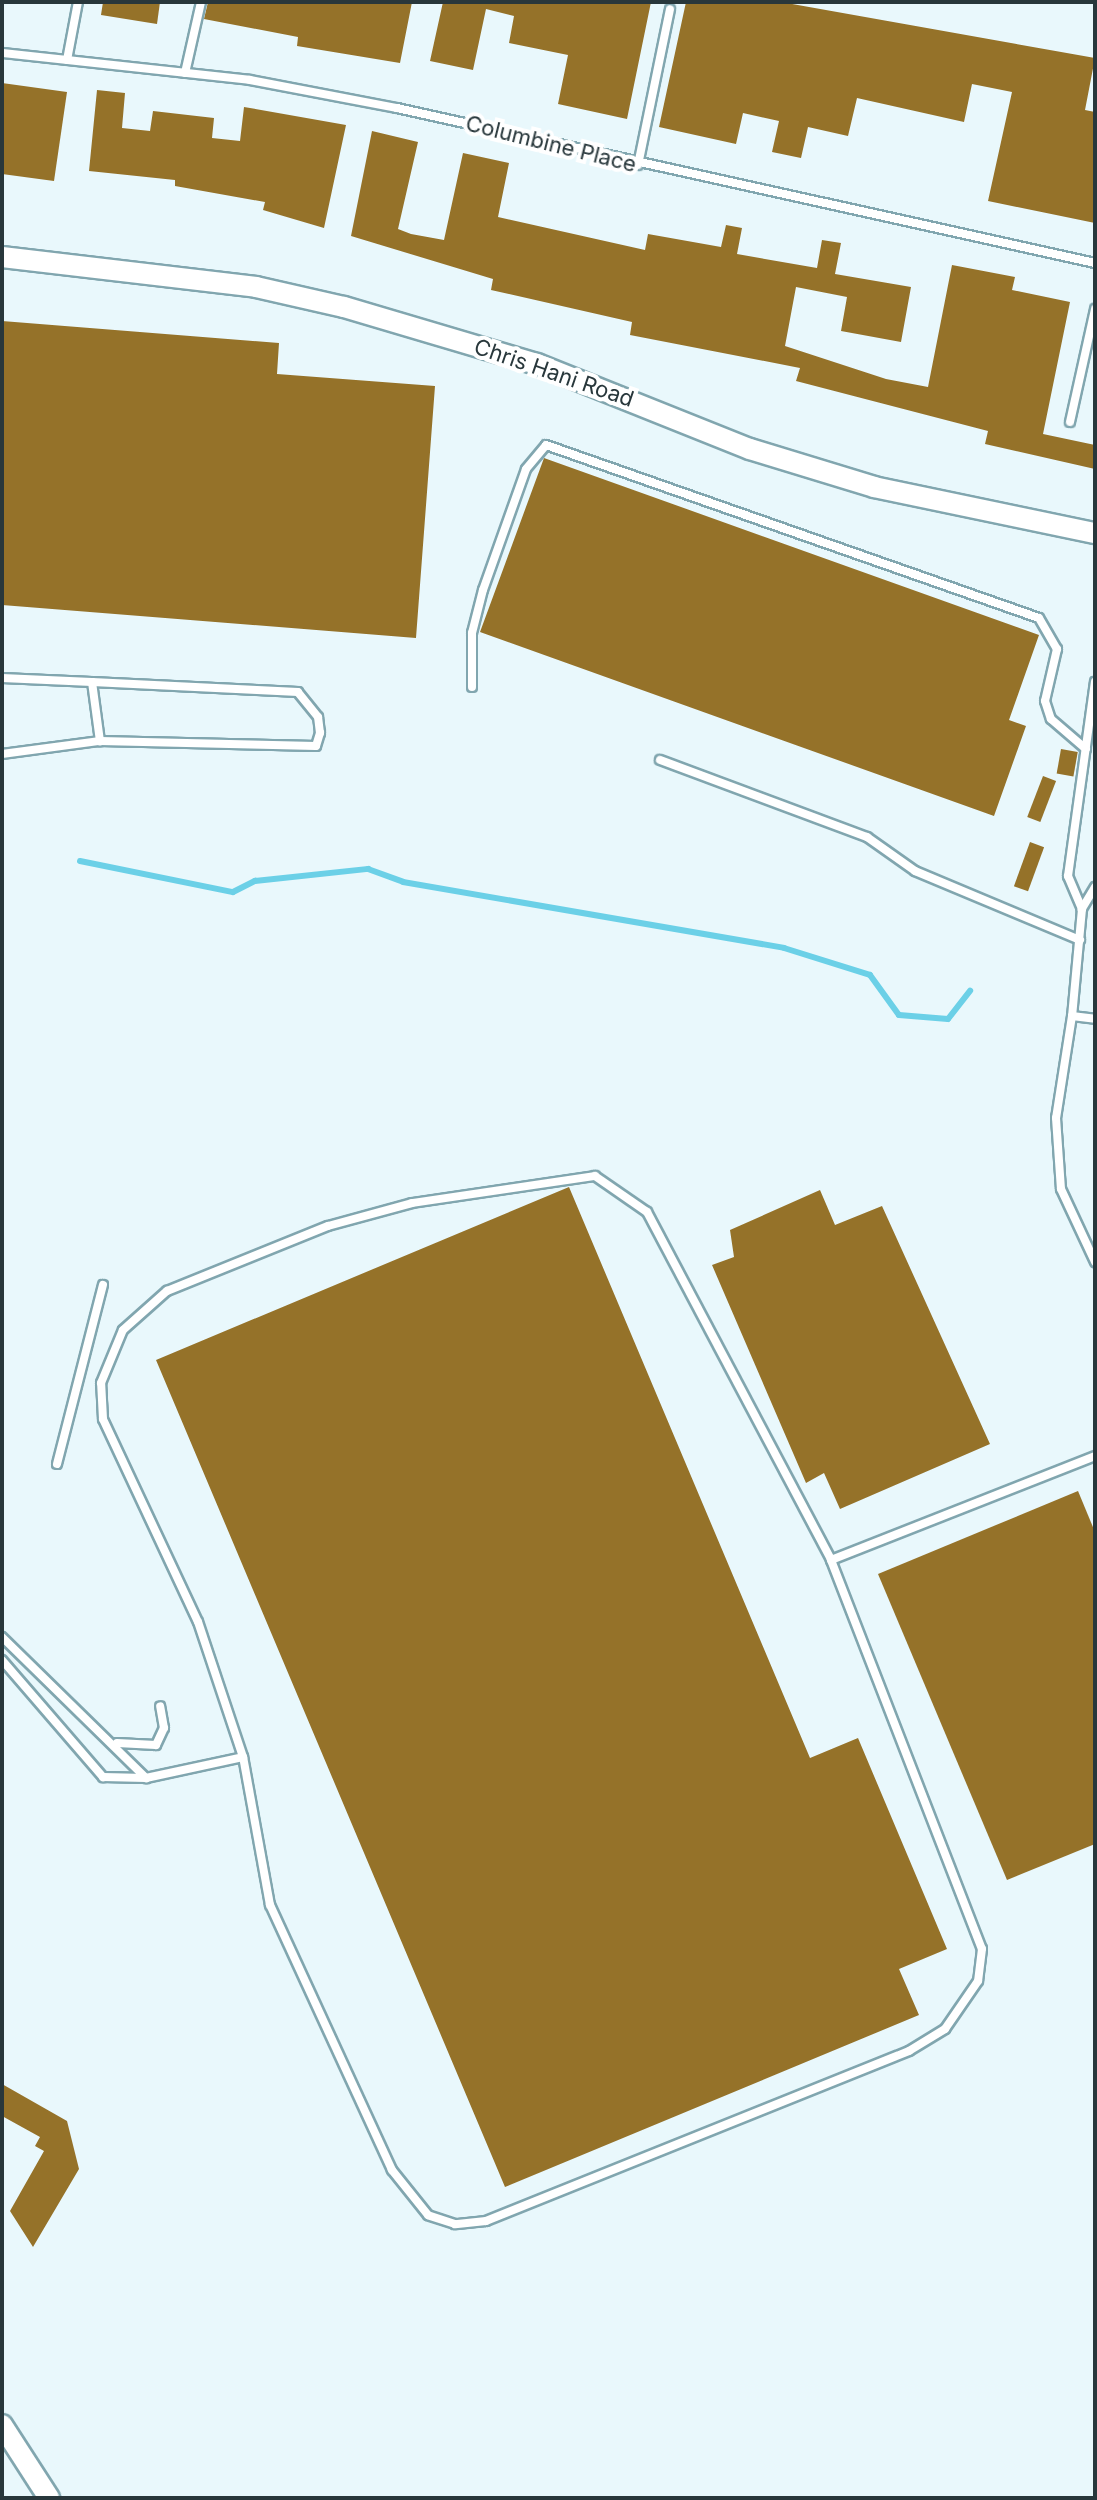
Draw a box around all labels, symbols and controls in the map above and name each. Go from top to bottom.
street label: Columbine Place [463,110,639,178]
street label: Chris Hani Road [471,333,637,413]

